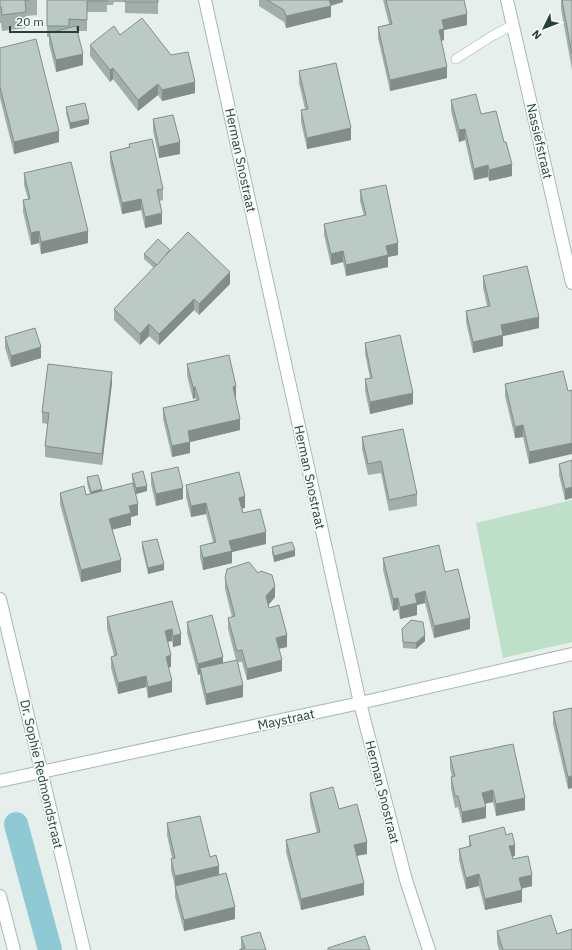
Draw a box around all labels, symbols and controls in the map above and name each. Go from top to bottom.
scale bar [10,8,78,34]
north arrow [524,8,564,48]
text: 20 m [16,14,44,29]
text: N [529,27,545,43]
street label: Nassiefstraat [523,102,556,181]
street label: Herman Snostraat [221,106,260,214]
street label: Herman Snostraat [290,423,329,531]
street label: Dr. Sophie Redmondstraat [16,698,67,850]
street label: Maystraat [256,705,316,734]
street label: Herman Snostraat [361,739,404,846]

